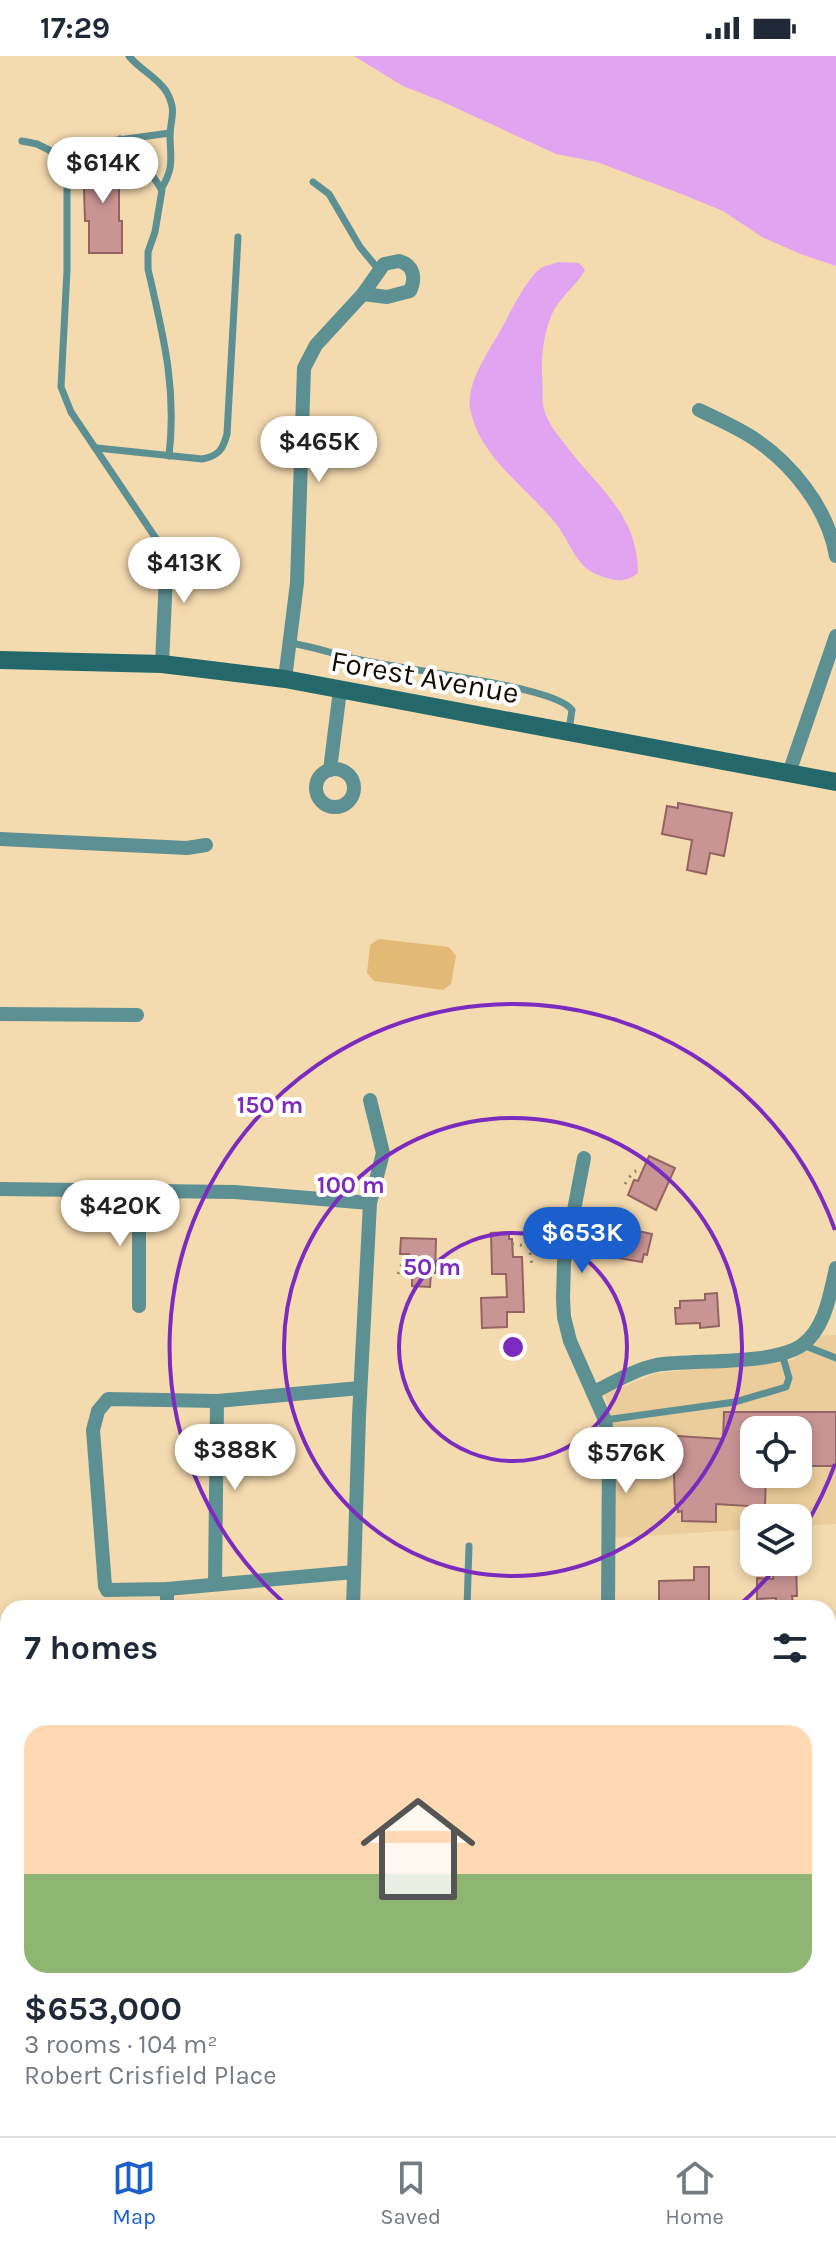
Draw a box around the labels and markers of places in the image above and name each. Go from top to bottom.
pin: $614K [47,137,159,205]
pin: $465K [263,416,375,484]
pin: $413K [128,537,240,605]
pin: $420K [64,1180,176,1248]
pin: $653K [526,1207,638,1275]
centre of rings [499,1333,527,1361]
pin: $388K [179,1424,291,1492]
pin: $576K [570,1427,682,1495]

